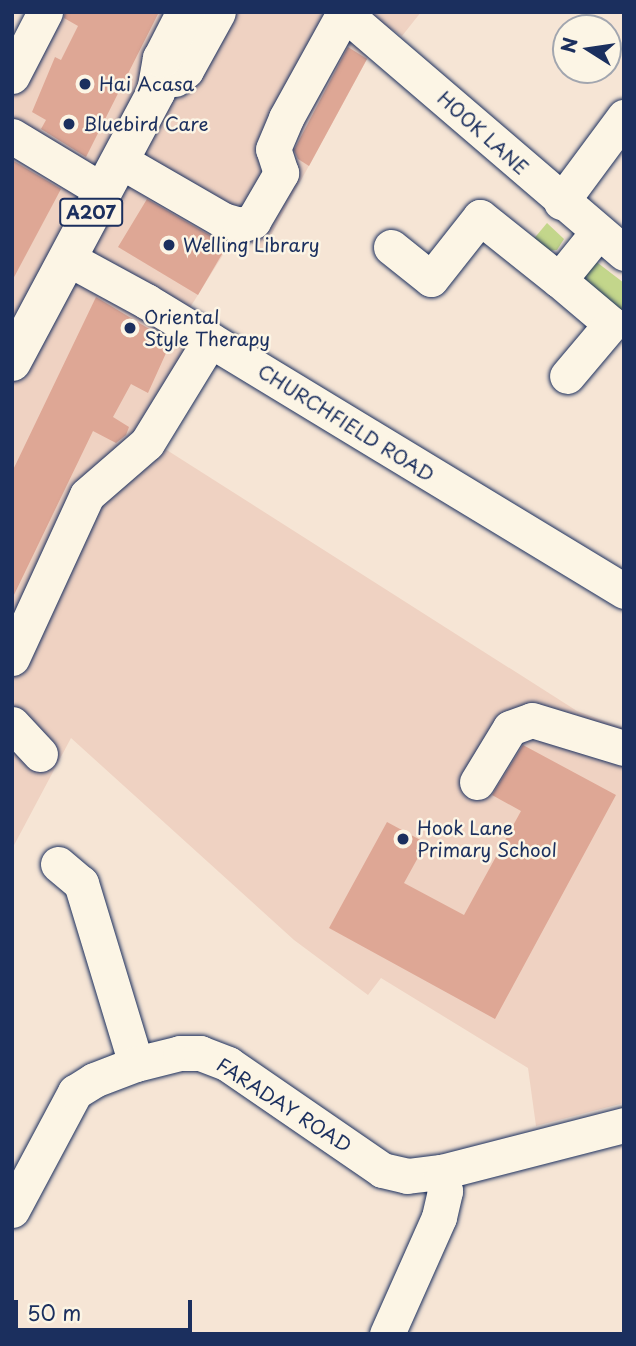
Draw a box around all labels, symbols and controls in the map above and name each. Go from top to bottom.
north arrow [552,14,622,84]
text: N [553,35,584,55]
place label: Hai Acasa [99,73,194,95]
marker: Hai Acasa [77,76,93,92]
street label: HOOK LANE [432,86,534,180]
place label: Bluebird Care [83,113,210,135]
marker: Bluebird Care [61,116,77,132]
road number: A207 [58,197,124,226]
place label: Welling Library [183,234,320,256]
marker: Welling Library [161,237,177,253]
place label: Oriental Style Therapy [144,306,272,350]
marker: Oriental Style Therapy [122,320,138,336]
street label: CHURCHFIELD ROAD [254,360,438,486]
place label: Hook Lane Primary School [417,817,557,861]
marker: Hook Lane Primary School [395,831,411,847]
street label: FARADAY ROAD [213,1053,355,1157]
scale bar [18,1286,196,1330]
text: 50 m [27,1296,81,1328]

